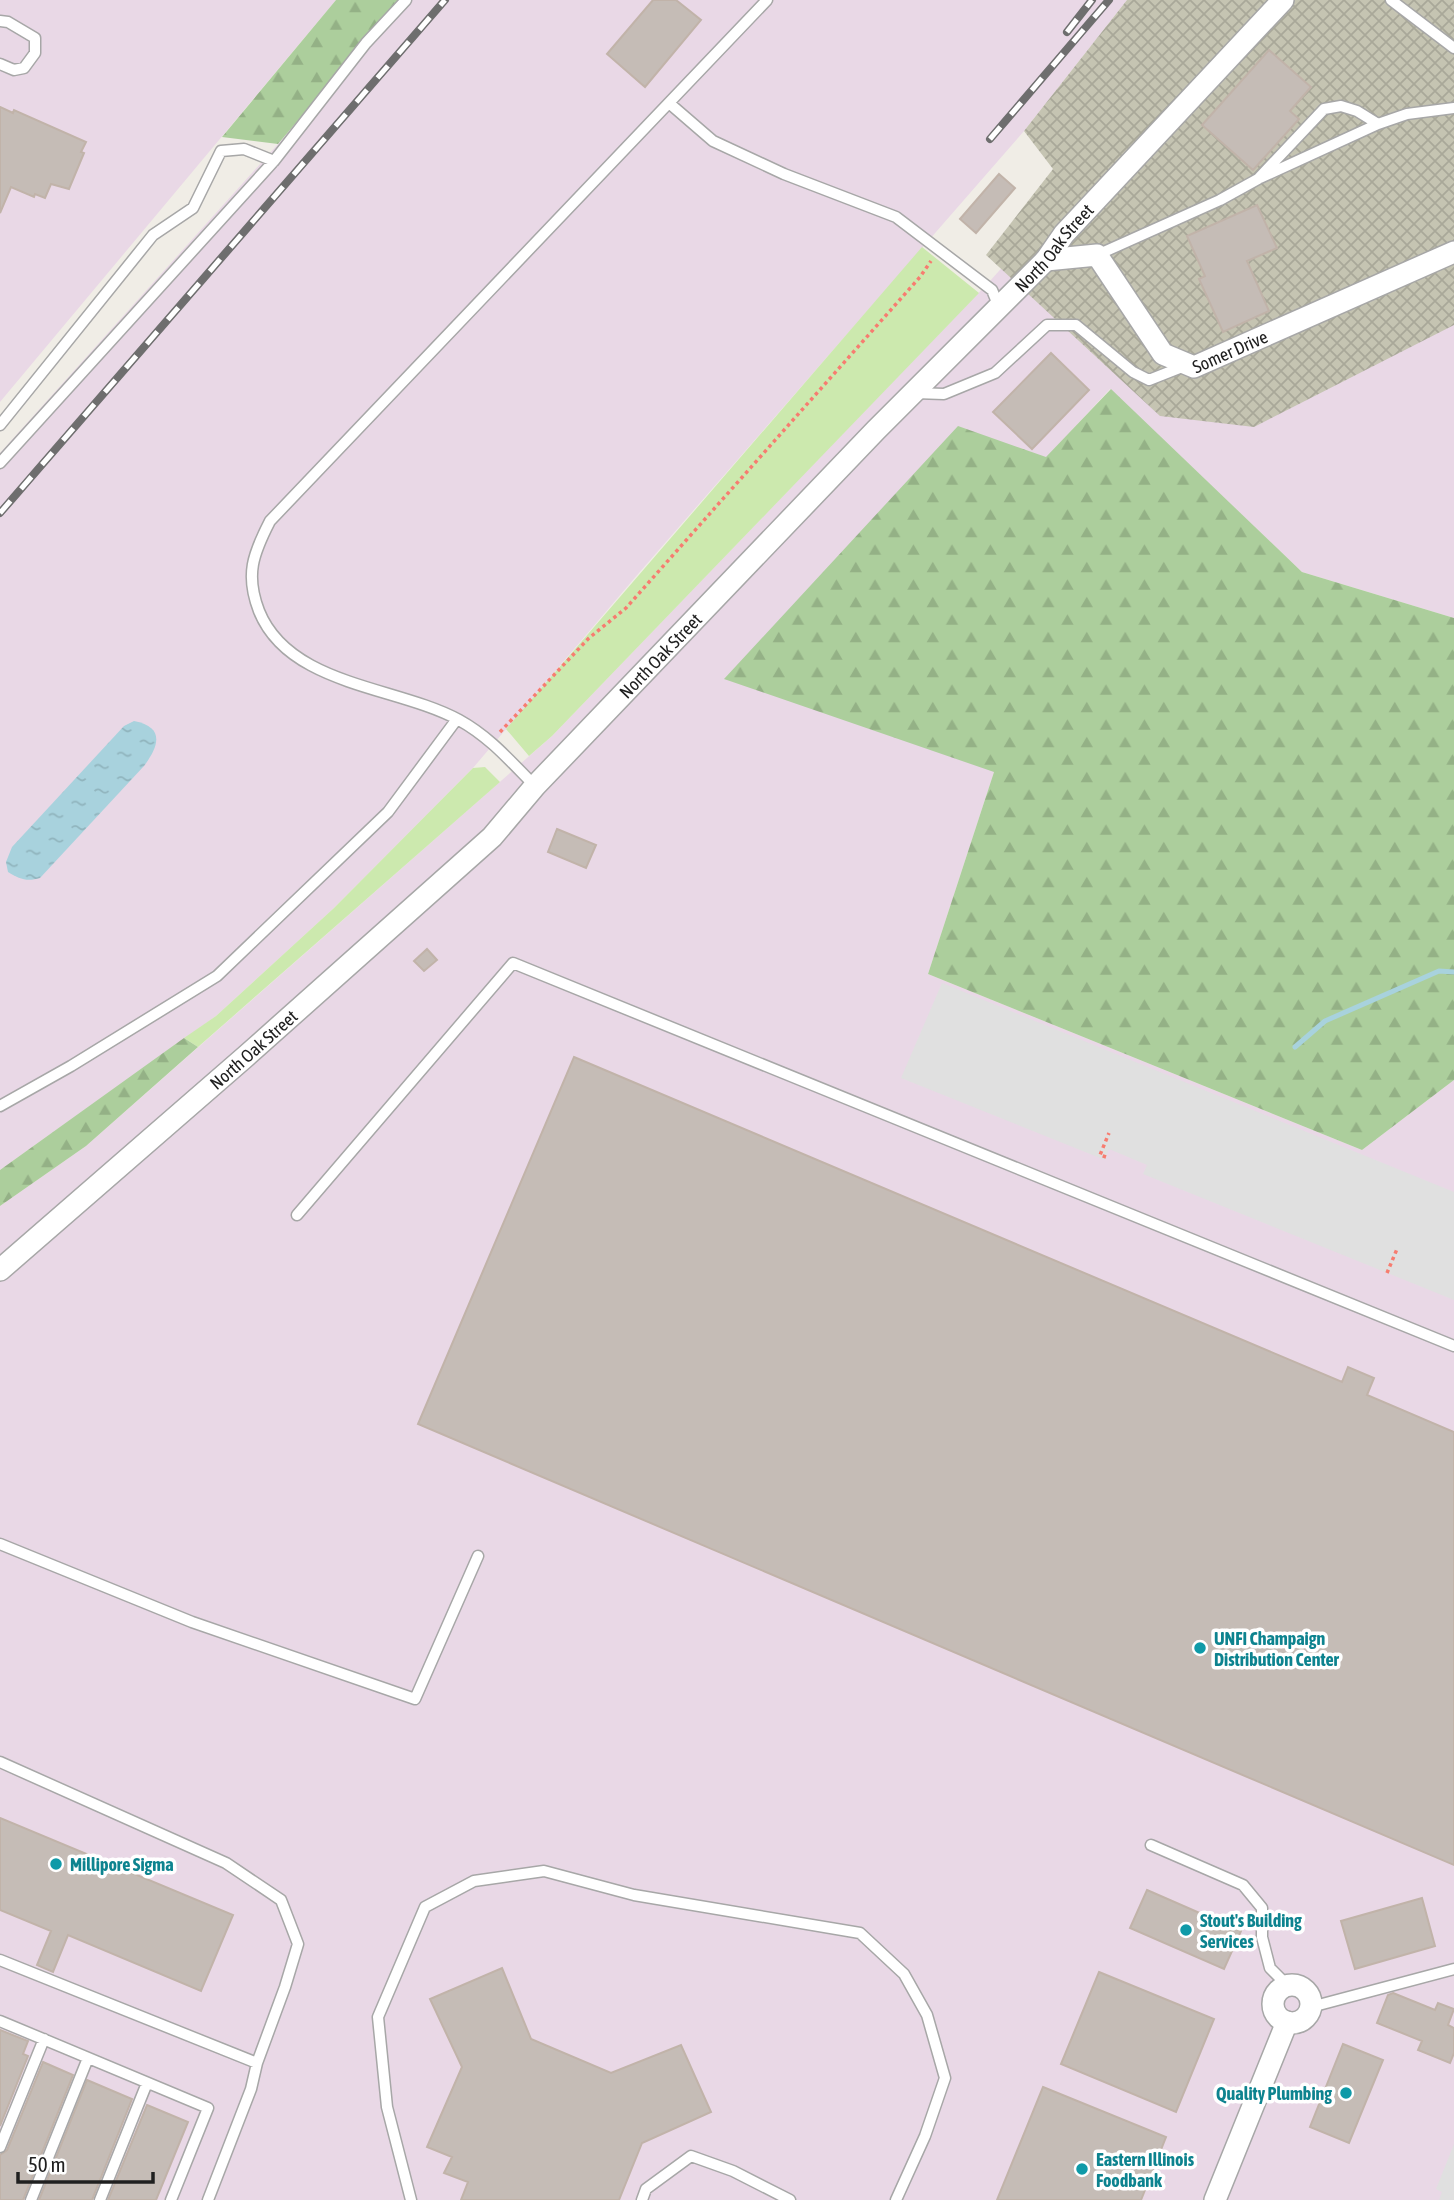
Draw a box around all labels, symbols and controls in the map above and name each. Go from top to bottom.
street label: North Oak Street [1010,199,1097,296]
street label: Somer Drive [1189,325,1271,377]
street label: North Oak Street [615,609,706,702]
street label: North Oak Street [205,1005,301,1093]
place label: UNFI Champaign Distribution Center [1214,1628,1340,1670]
marker: UNFI Champaign Distribution Center [1192,1640,1208,1656]
place label: Millipore Sigma [70,1854,174,1875]
marker: Millipore Sigma [48,1856,64,1872]
place label: Stout's Building Services [1200,1910,1302,1952]
marker: Stout's Building Services [1178,1922,1194,1938]
place label: Quality Plumbing [1216,2083,1332,2104]
marker: Quality Plumbing [1338,2085,1354,2101]
scale bar [18,2140,152,2184]
place label: Eastern Illinois Foodbank [1096,2149,1195,2191]
text: 50 m [28,2152,66,2176]
marker: Eastern Illinois Foodbank [1074,2161,1090,2177]

